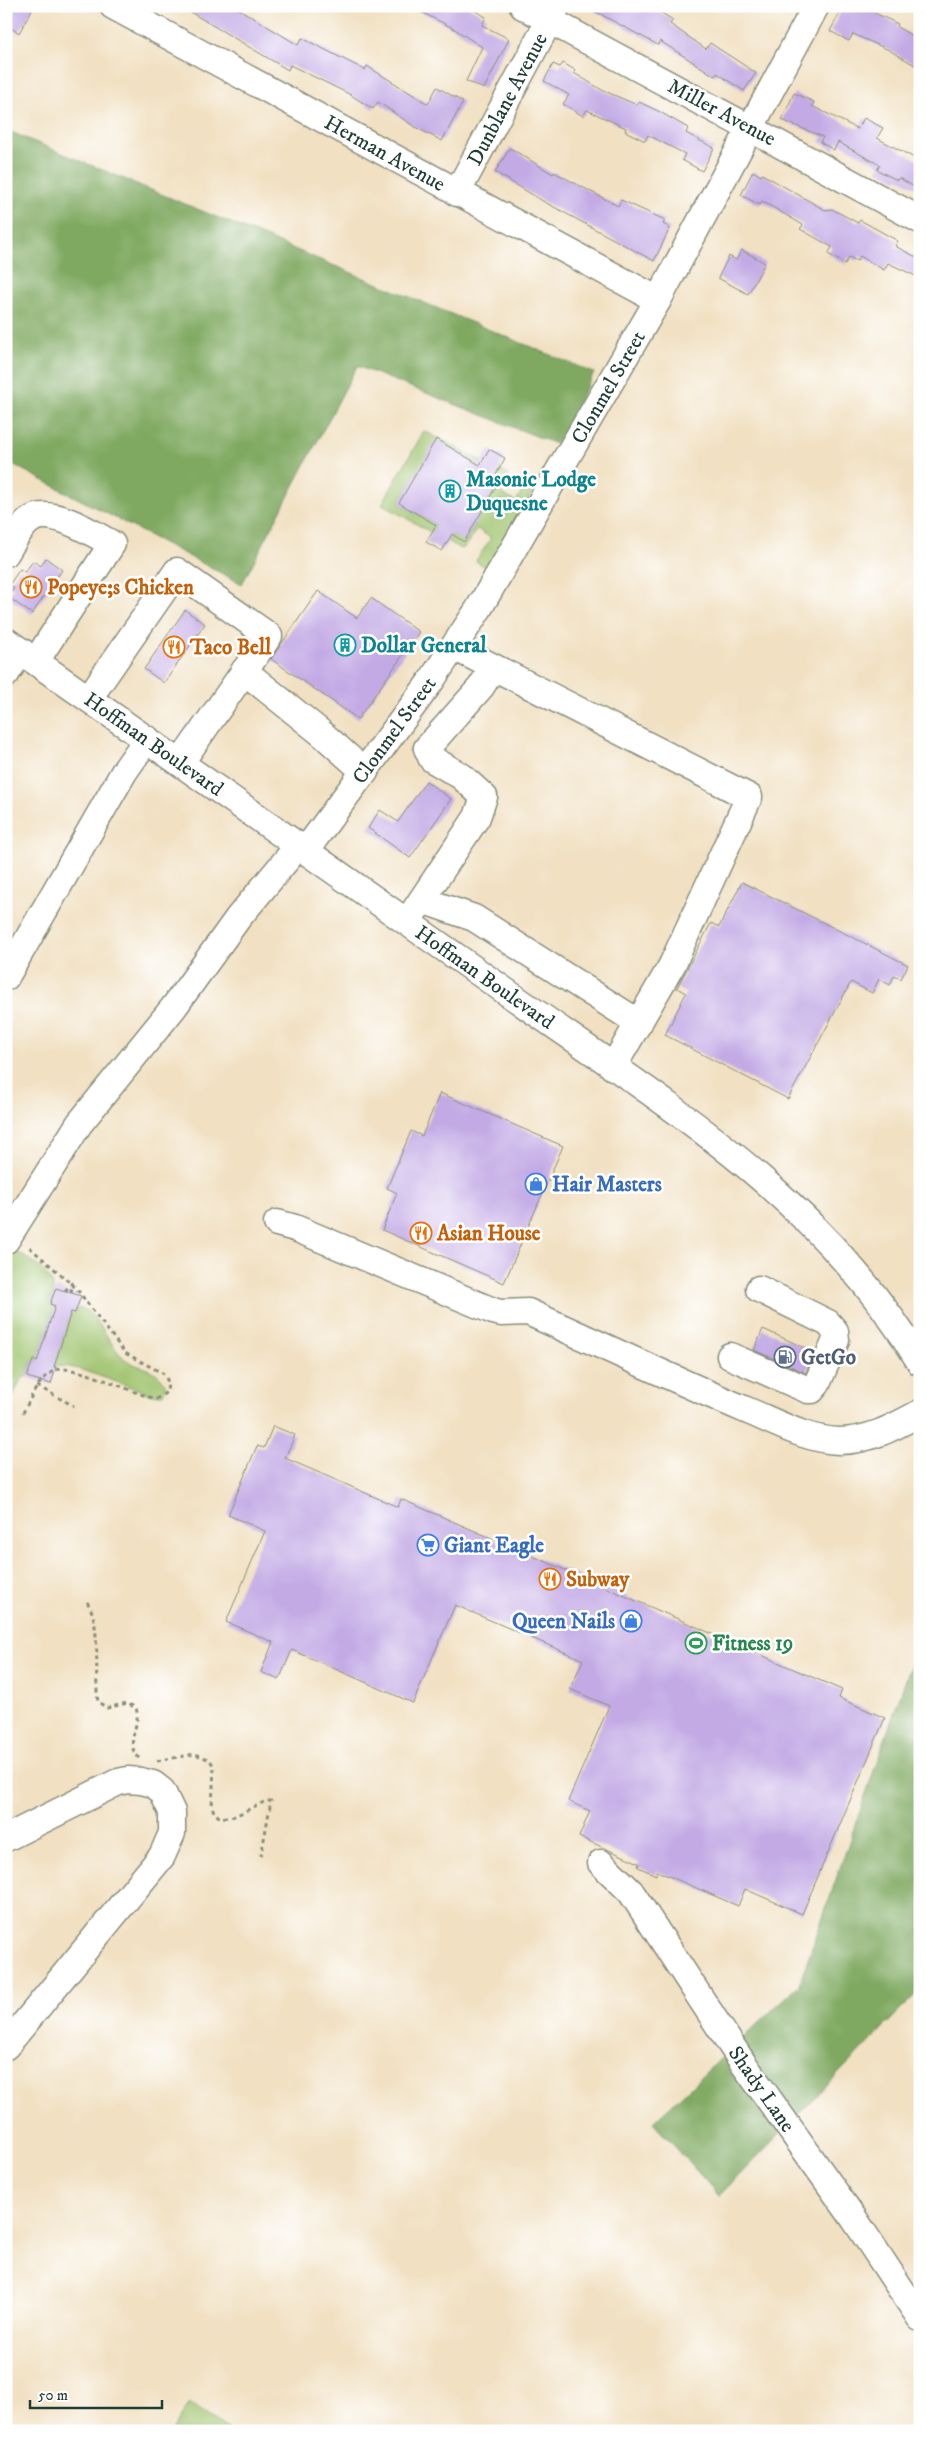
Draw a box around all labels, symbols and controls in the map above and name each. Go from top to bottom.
street label: Dunblane Avenue [462,28,554,170]
street label: Miller Avenue [663,74,780,152]
street label: Herman Avenue [319,110,450,198]
street label: Clonmel Street [566,326,652,449]
place label: Masonic Lodge Duquesne [466,467,596,517]
building icon: Masonic Lodge Duquesne [438,479,462,503]
restaurant icon: Popeye;s Chicken [19,575,43,599]
place label: Popeye;s Chicken [47,575,195,601]
building icon: Dollar General [333,633,357,657]
place label: Dollar General [361,633,487,659]
restaurant icon: Taco Bell [162,635,186,659]
place label: Taco Bell [189,635,272,661]
street label: Clonmel Street [347,672,443,789]
street label: Hoffman Boulevard [79,687,229,803]
street label: Hoffman Boulevard [410,920,560,1036]
shop icon: Hair Masters [524,1172,548,1196]
place label: Hair Masters [552,1172,662,1198]
restaurant icon: Asian House [409,1221,433,1245]
place label: Asian House [436,1221,541,1247]
fuel station icon: GetGo [773,1345,797,1369]
place label: GetGo [801,1345,856,1371]
supermarket icon: Giant Eagle [416,1533,440,1557]
place label: Giant Eagle [444,1533,544,1559]
restaurant icon: Subway [538,1567,562,1591]
place label: Subway [566,1567,630,1593]
place label: Queen Nails [512,1609,615,1635]
shop icon: Queen Nails [619,1609,643,1633]
sports icon: Fitness 19 [684,1631,708,1655]
place label: Fitness 19 [712,1631,793,1657]
street label: Shady Lane [722,2041,801,2138]
scale bar [30,2377,162,2409]
text: 50 m [38,2386,68,2405]

